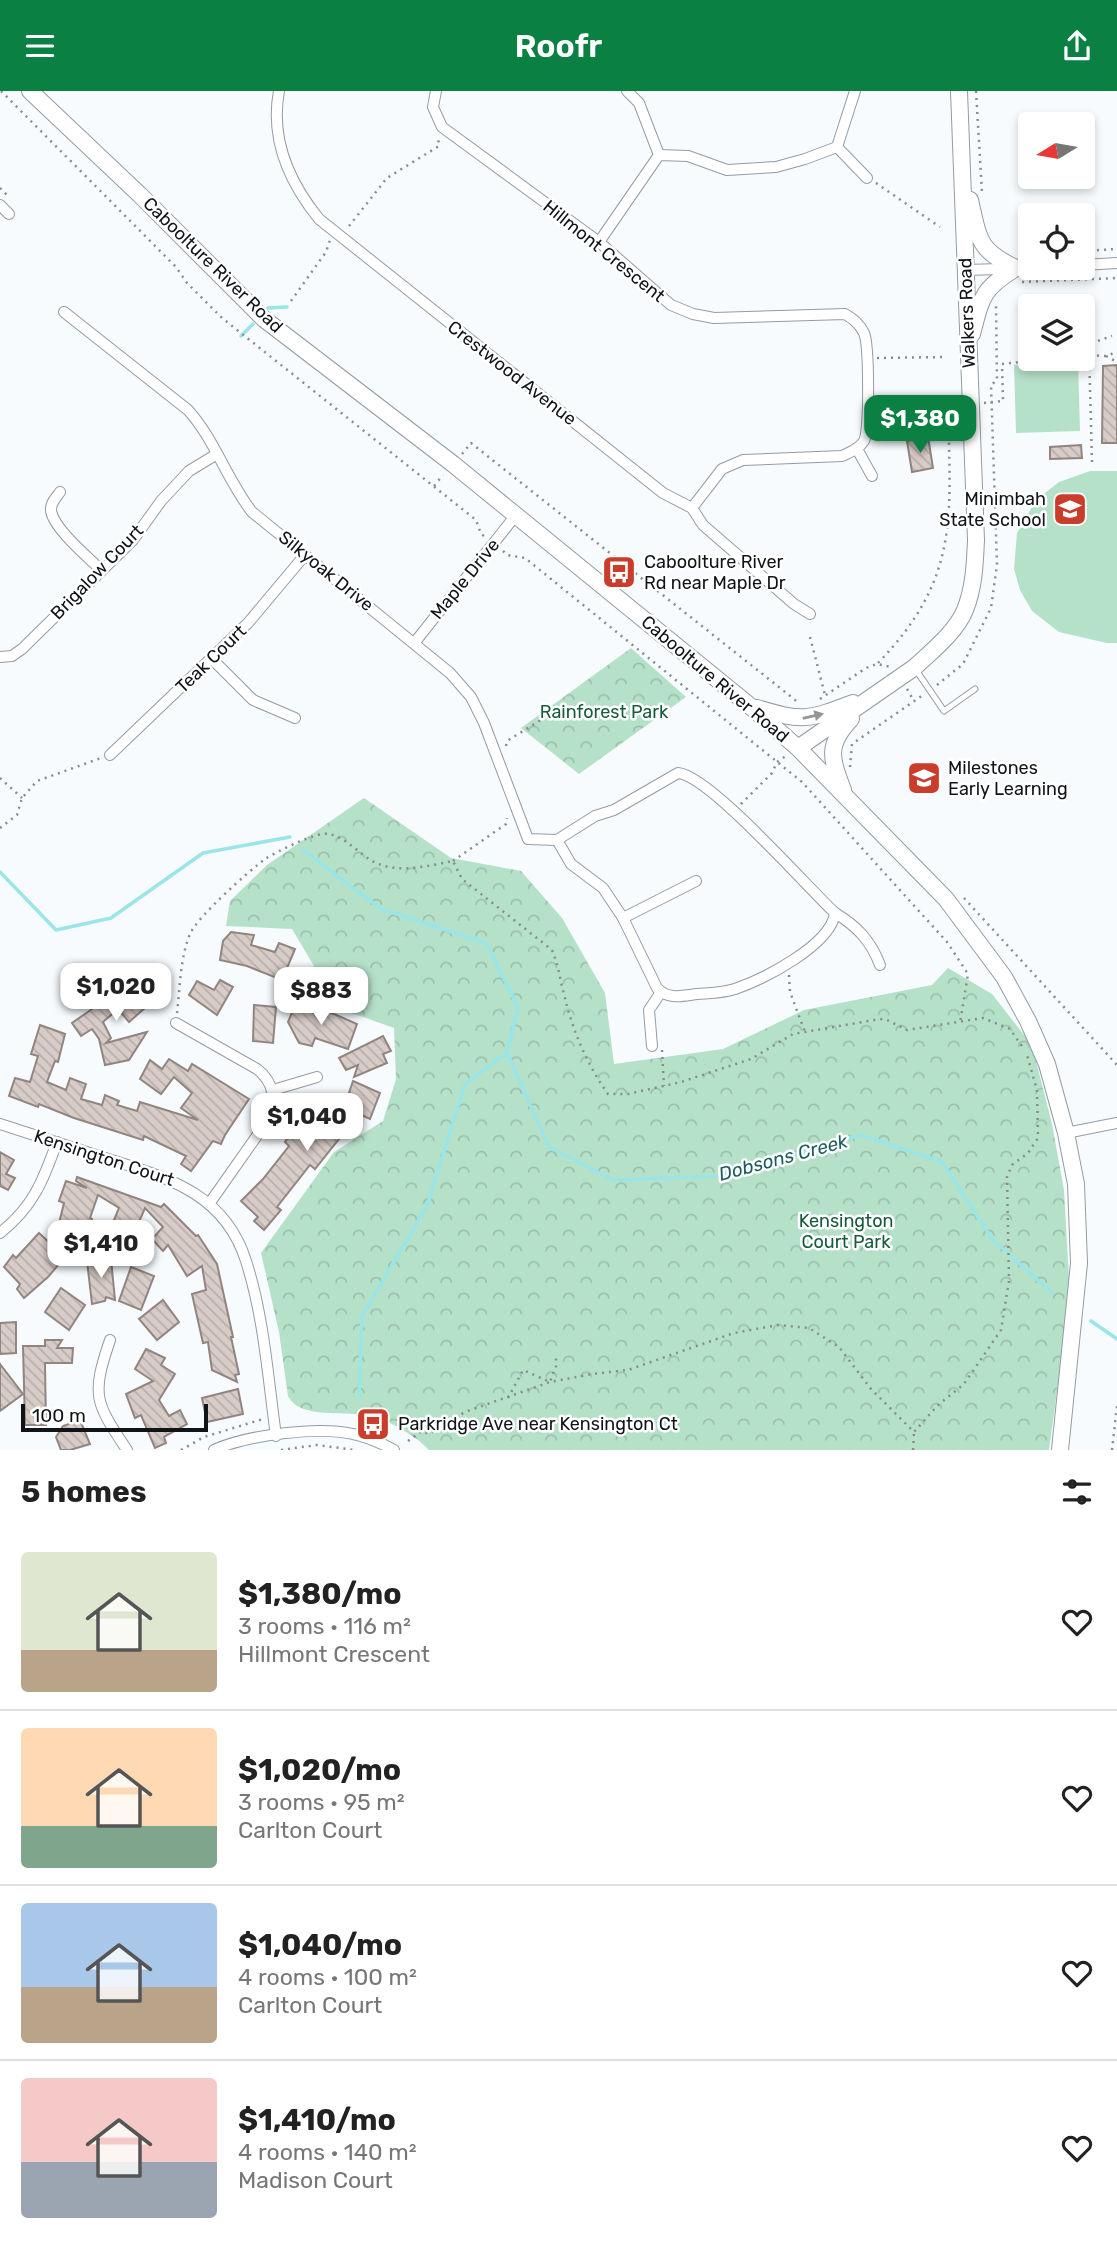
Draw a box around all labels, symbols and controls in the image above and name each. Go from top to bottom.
icon: menu [21,27,59,65]
text: Roofr [515,27,602,65]
icon: share [1058,27,1096,65]
north arrow [1018,112,1096,189]
map controls [1018,112,1095,371]
street label: Caboolture River Road [138,192,288,338]
street label: Hillmont Crescent [539,195,669,307]
button: locate [1018,203,1095,280]
street label: Walkers Road [954,257,980,369]
button: layers [1018,294,1095,371]
street label: Crestwood Avenue [443,316,581,430]
pin: $1,380 [863,395,977,455]
text: $1,380 [880,404,960,432]
place label: Minimbah State School [939,488,1046,531]
school or university icon: Minimbah State School [1051,490,1089,528]
street label: Brigalow Court [46,520,148,624]
street label: Silkyoak Drive [274,526,378,616]
street label: Maple Drive [426,534,504,624]
place label: Caboolture River Rd near Maple Dr [644,551,786,594]
bus stop icon: Caboolture River Rd near Maple Dr [600,553,638,591]
street label: Caboolture River Road [637,611,793,747]
street label: Teak Court [171,620,251,698]
park label: Rainforest Park [540,701,669,723]
one-way arrow [802,710,824,721]
place label: Milestones Early Learning [948,757,1068,800]
school or university icon: Milestones Early Learning [905,759,943,797]
pin: $1,020 [59,963,173,1023]
pin: $883 [280,967,362,1027]
text: $1,020 [76,972,156,1000]
text: $883 [290,976,352,1004]
pin: $1,040 [250,1093,364,1153]
text: $1,040 [267,1102,347,1130]
street label: Kensington Court [31,1125,177,1191]
water label: Dobsons Creek [716,1129,850,1186]
park label: Kensington Court Park [799,1210,893,1253]
pin: $1,410 [44,1221,158,1280]
text: $1,410 [63,1229,139,1257]
scale bar [21,1401,208,1433]
text: 100 m [32,1404,86,1427]
bus stop icon: Parkridge Ave near Kensington Ct [354,1405,392,1443]
place label: Parkridge Ave near Kensington Ct [398,1413,678,1435]
icon: filters [1058,1473,1096,1511]
text: 5 homes [21,1474,147,1510]
text: $1,380/mo [238,1576,402,1612]
icon: home [77,1580,161,1664]
icon: heart [1058,1603,1096,1641]
text: 3 rooms · 116 m² [238,1612,411,1640]
text: Hillmont Crescent [238,1640,430,1668]
text: $1,020/mo [238,1752,401,1788]
icon: home [77,1756,161,1840]
icon: heart [1058,1779,1096,1817]
text: 3 rooms · 95 m² [238,1788,405,1816]
text: Carlton Court [238,1816,382,1844]
text: $1,040/mo [238,1927,402,1963]
icon: home [77,1931,161,2015]
icon: heart [1058,1954,1096,1992]
text: 4 rooms · 100 m² [238,1963,417,1991]
text: Carlton Court [238,1991,382,2019]
text: $1,410/mo [238,2102,396,2138]
icon: home [77,2106,161,2190]
icon: heart [1058,2129,1096,2167]
text: 4 rooms · 140 m² [238,2138,417,2166]
text: Madison Court [238,2166,393,2194]

